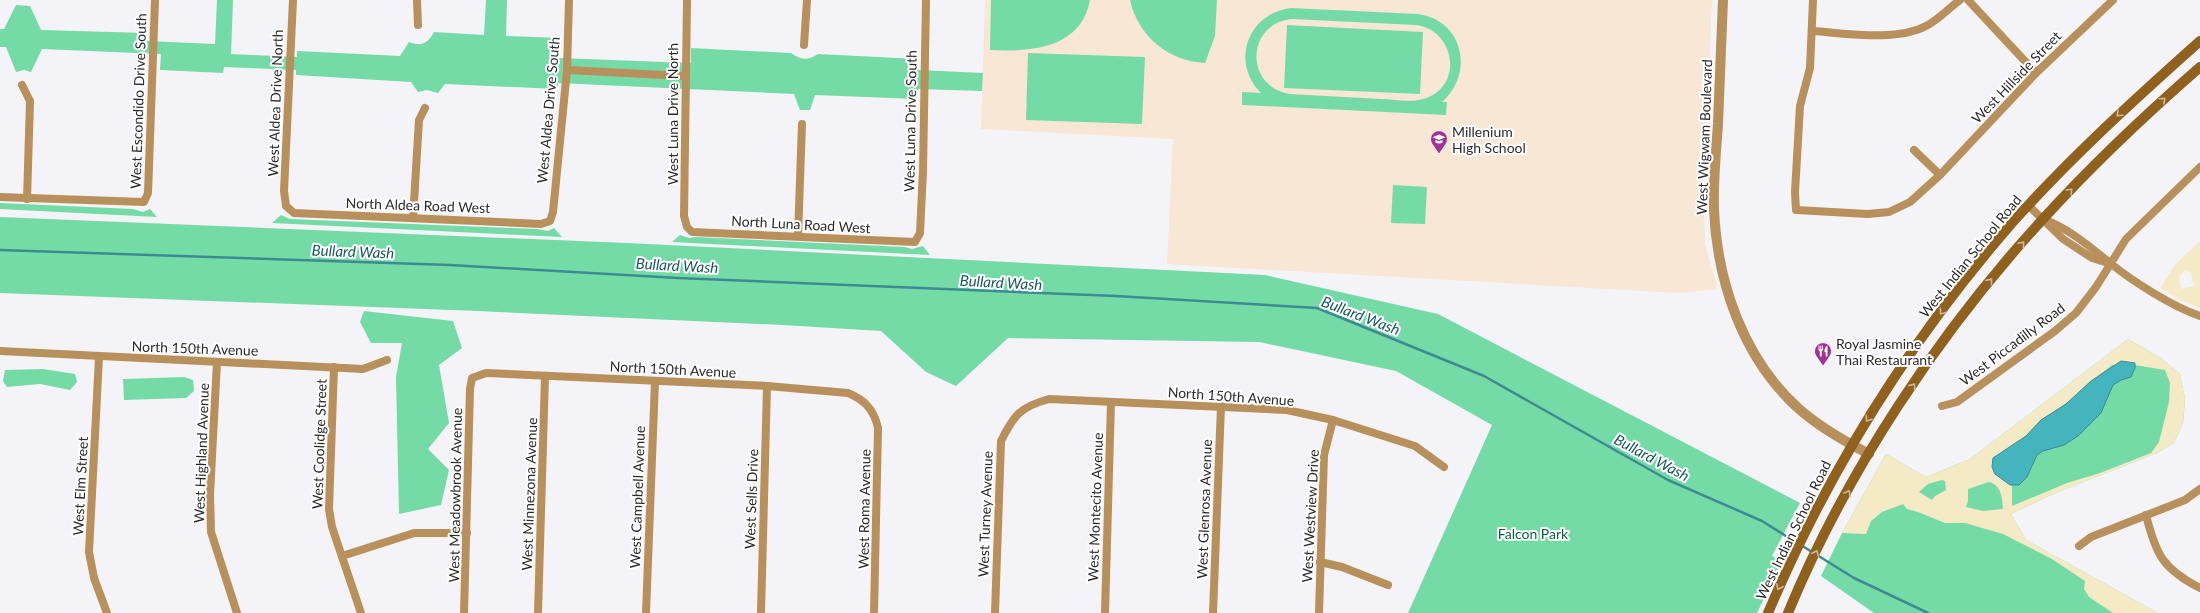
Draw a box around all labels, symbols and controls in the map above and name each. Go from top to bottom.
street label: West Escondido Drive South [126,13,150,189]
street label: West Hillside Street [1968,27,2064,127]
street label: West Aldea Drive North [264,29,286,177]
street label: West Aldea Drive South [533,36,563,184]
street label: West Luna Drive North [664,43,681,185]
street label: West Luna Drive South [900,50,920,192]
street label: West Wigwam Boulevard [1693,59,1715,215]
one-way arrow [2158,97,2166,105]
one-way arrow [2116,109,2124,116]
place label: Millenium High School [1452,123,1526,156]
school or university icon: Millenium High School [1429,129,1449,154]
one-way arrow [2065,188,2073,196]
street label: West Indian School Road [1915,191,2025,321]
street label: North Aldea Road West [345,194,491,216]
street label: North Luna Road West [731,212,871,236]
water label: Bullard Wash [311,241,395,261]
one-way arrow [2017,241,2024,248]
water label: Bullard Wash [635,254,719,276]
water label: Bullard Wash [959,271,1043,293]
one-way arrow [1986,279,1993,286]
water label: Bullard Wash [1319,292,1403,338]
street label: West Piccadilly Road [1956,299,2068,389]
one-way arrow [1939,308,1947,315]
place label: Royal Jasmine Thai Restaurant [1836,335,1932,368]
street label: North 150th Avenue [131,337,259,359]
restaurant icon: Royal Jasmine Thai Restaurant [1813,341,1833,366]
street label: North 150th Avenue [609,357,737,381]
street label: West Coolidge Street [308,379,330,509]
street label: West Highland Avenue [190,383,212,523]
street label: North 150th Avenue [1167,383,1295,409]
one-way arrow [1908,383,1915,390]
street label: West Meadowbrook Avenue [445,408,465,582]
one-way arrow [1865,415,1873,422]
street label: West Minnezona Avenue [518,417,540,571]
street label: West Campbell Avenue [626,425,648,569]
water label: Bullard Wash [1611,430,1693,484]
street label: West Montecito Avenue [1084,432,1106,582]
street label: West Elm Street [69,436,91,536]
street label: West Glenrosa Avenue [1193,439,1215,579]
street label: West Sells Drive [741,449,761,549]
street label: West Roma Avenue [854,449,874,569]
street label: West Westview Drive [1298,449,1322,583]
street label: West Turney Avenue [974,451,996,577]
street label: West Indian School Road [1752,458,1834,602]
one-way arrow [1843,490,1850,497]
park label: Falcon Park [1498,525,1569,542]
one-way arrow [1811,550,1819,557]
one-way arrow [1776,583,1784,591]

